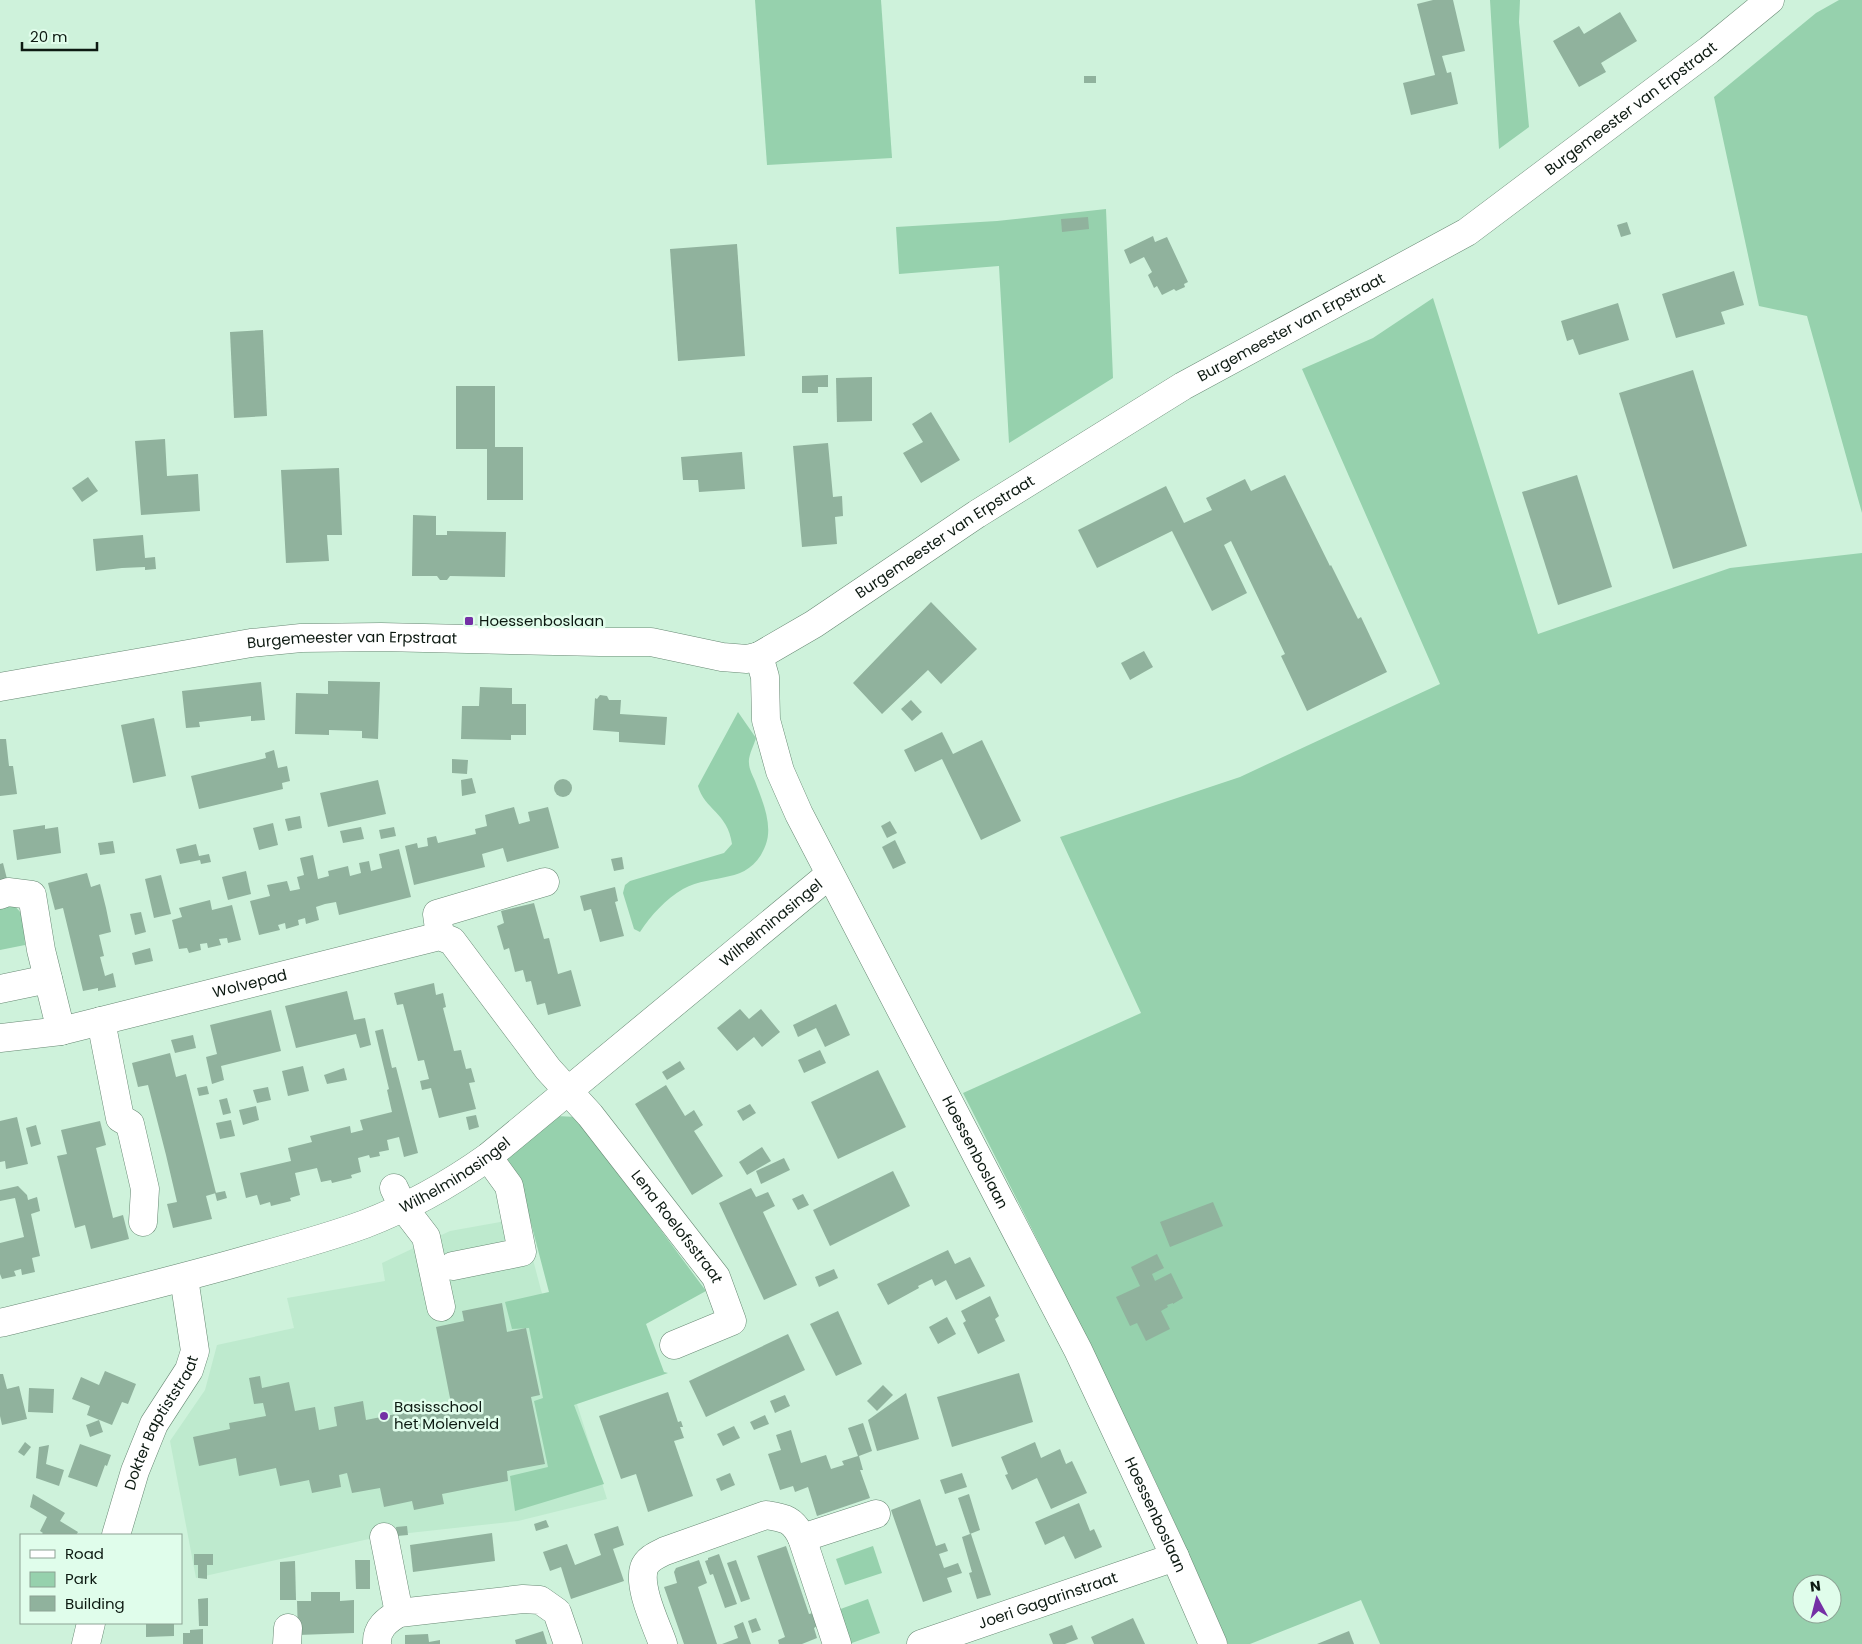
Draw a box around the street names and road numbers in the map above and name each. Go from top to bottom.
street label: Burgemeester van Erpstraat [1540,37,1721,180]
street label: Burgemeester van Erpstraat [1193,268,1388,386]
street label: Burgemeester van Erpstraat [851,470,1038,603]
street label: Burgemeester van Erpstraat [246,626,457,653]
street label: Wilhelminasingel [715,874,827,971]
street label: Wolvepad [210,964,289,1003]
street label: Hoessenboslaan [937,1092,1014,1212]
street label: Wilhelminasingel [396,1132,515,1218]
street label: Lena Roelofsstraat [627,1165,728,1286]
street label: Dokter Baptiststraat [119,1353,203,1492]
street label: Hoessenboslaan [1120,1453,1191,1576]
street label: Joeri Gagarinstraat [975,1567,1120,1634]

